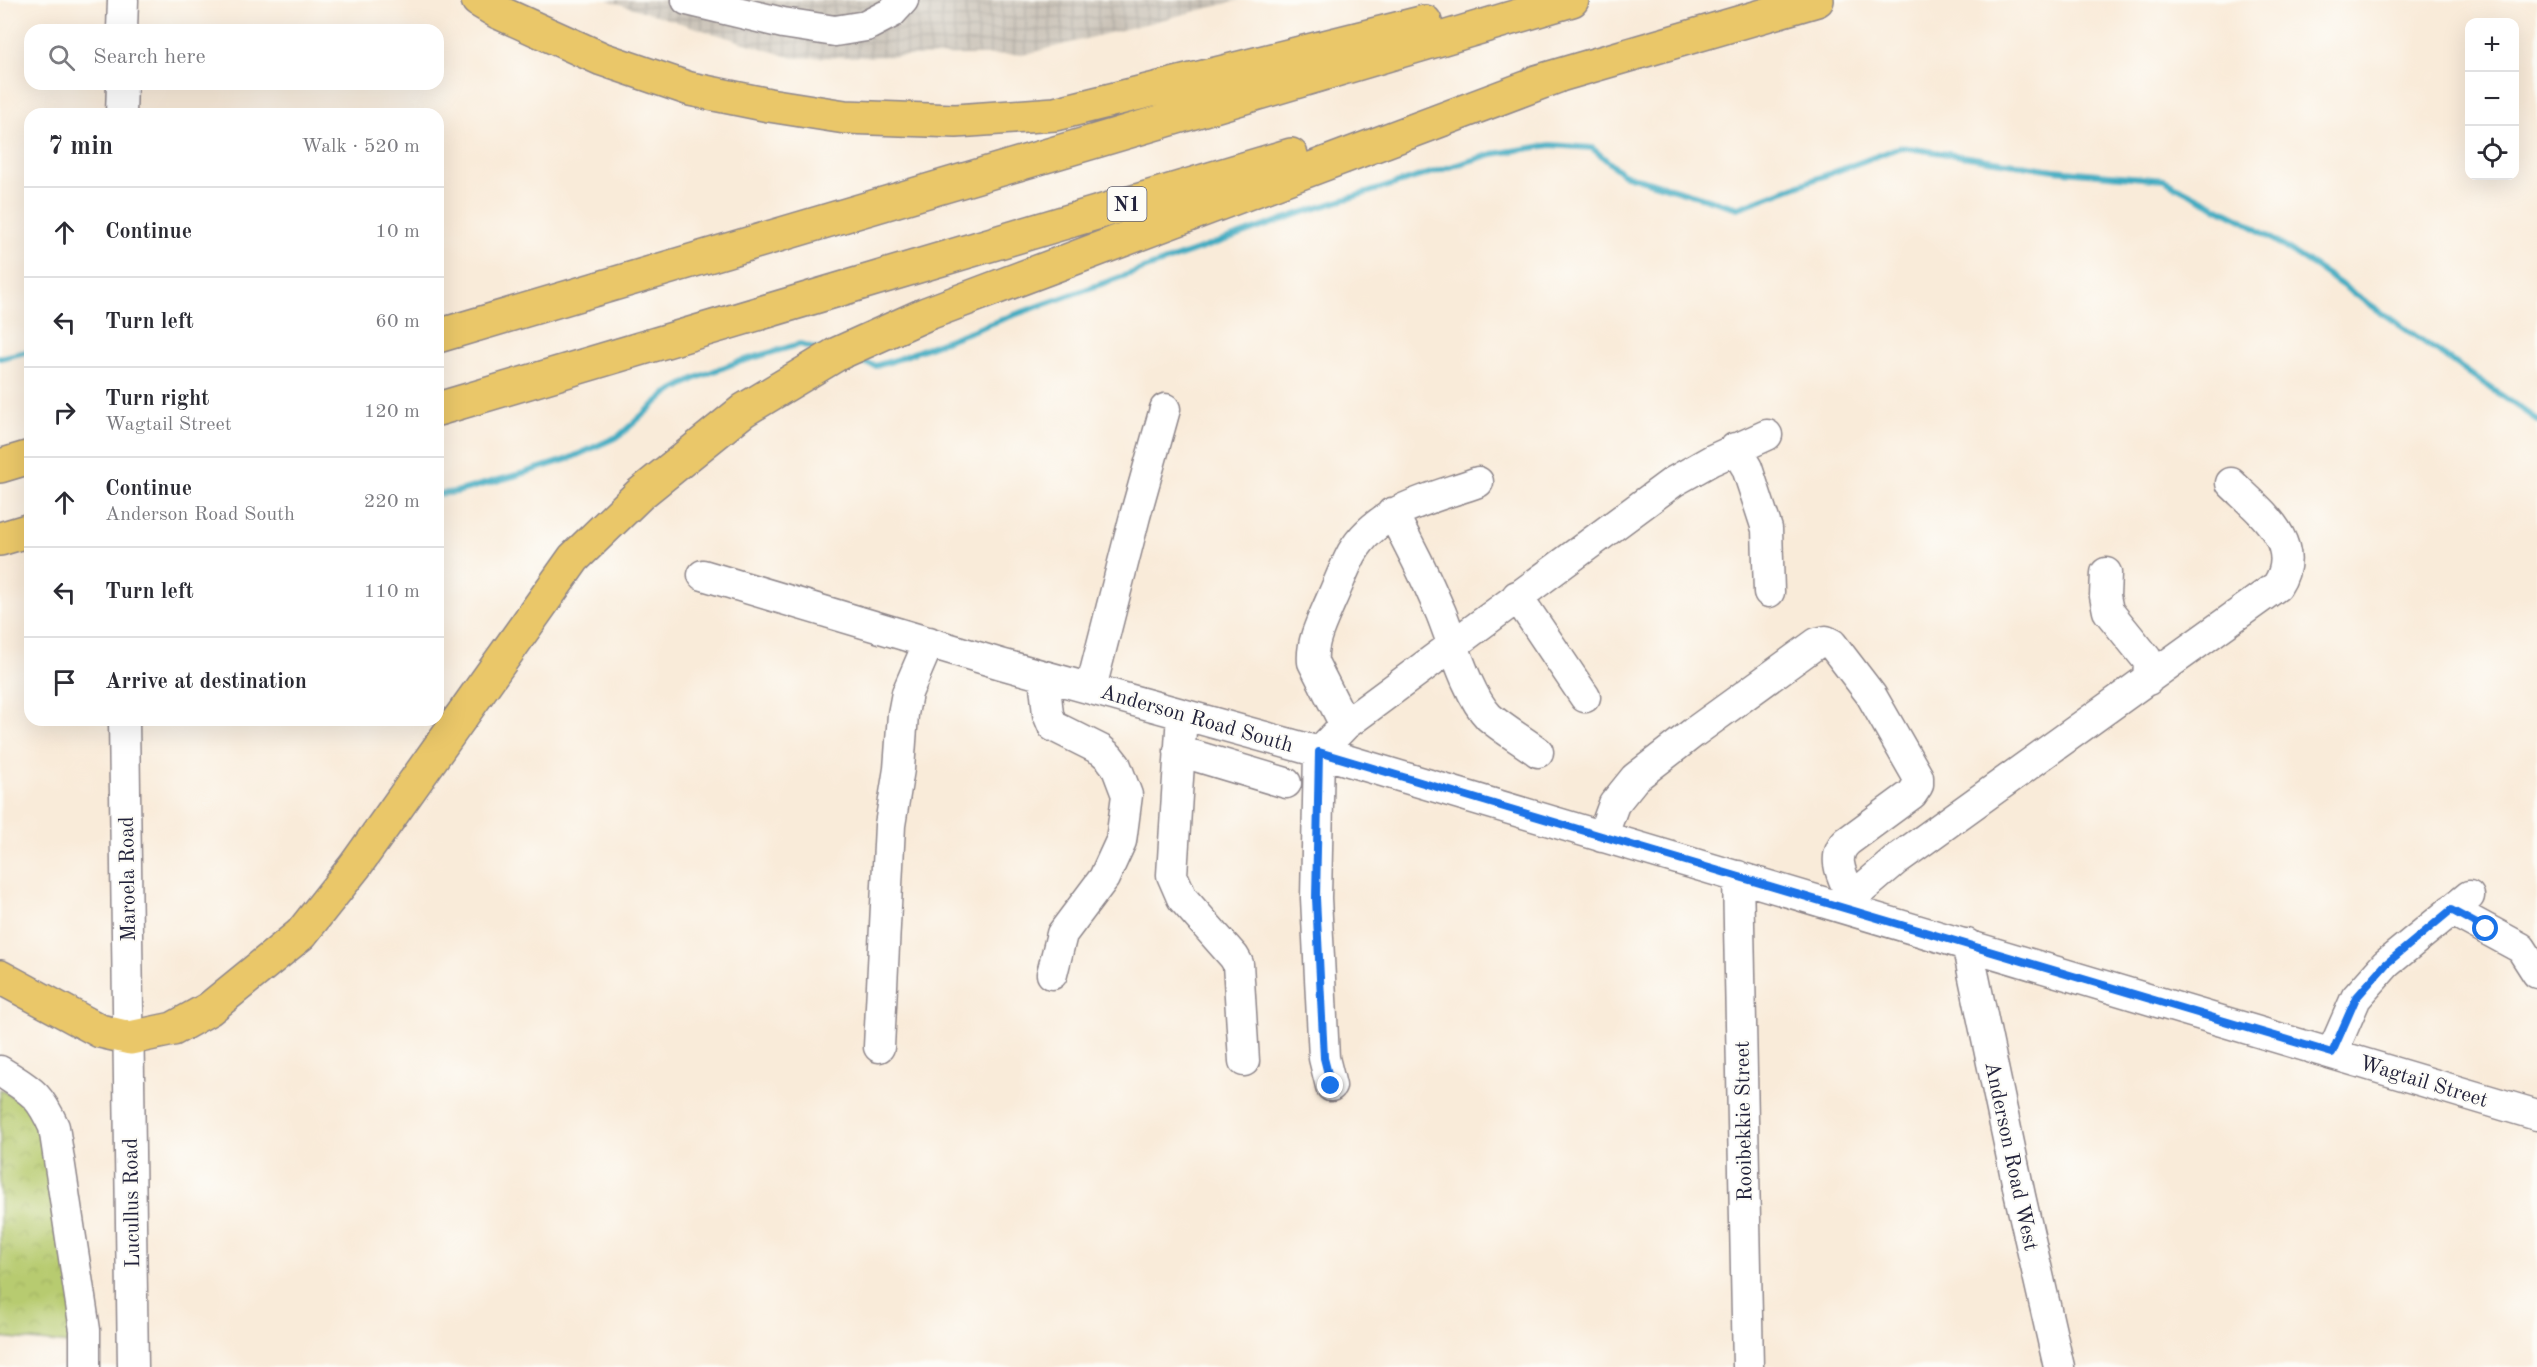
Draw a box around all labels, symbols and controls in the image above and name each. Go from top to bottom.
map controls [2465,18,2519,180]
button: + [2465,18,2519,72]
search box [24,24,444,90]
icon: search [45,41,78,74]
text: Search here [93,46,206,68]
button: − [2465,72,2519,126]
button: locate [2465,126,2519,180]
text: 7 min [48,134,113,160]
text: Walk · 520 m [301,137,420,157]
road number: N1 [1108,187,1146,221]
icon: ahead [48,216,81,249]
text: Continue [105,221,192,243]
text: 10 m [375,222,420,242]
icon: left [48,306,81,339]
text: Turn left [105,311,194,333]
text: 60 m [375,312,420,332]
text: Turn right [105,388,209,410]
icon: right [48,396,81,429]
text: 120 m [364,402,420,422]
text: Wagtail Street [105,415,232,435]
text: Continue [105,478,192,500]
icon: ahead [48,486,81,519]
text: 220 m [364,492,420,512]
text: Anderson Road South [105,505,295,525]
icon: left [48,576,81,609]
text: Turn left [105,581,194,603]
text: 110 m [364,582,420,602]
icon: arrive [48,666,81,699]
text: Arrive at destination [105,671,307,693]
street label: Anderson Road South [1098,682,1295,757]
street label: Maroela Road [117,816,140,942]
route start [2472,915,2498,941]
street label: Rooibekkie Street [1733,1040,1756,1201]
street label: Wagtail Street [2357,1053,2490,1112]
street label: Anderson Road West [1980,1060,2041,1253]
route end [1317,1072,1343,1098]
street label: Lucullus Road [121,1138,144,1268]

